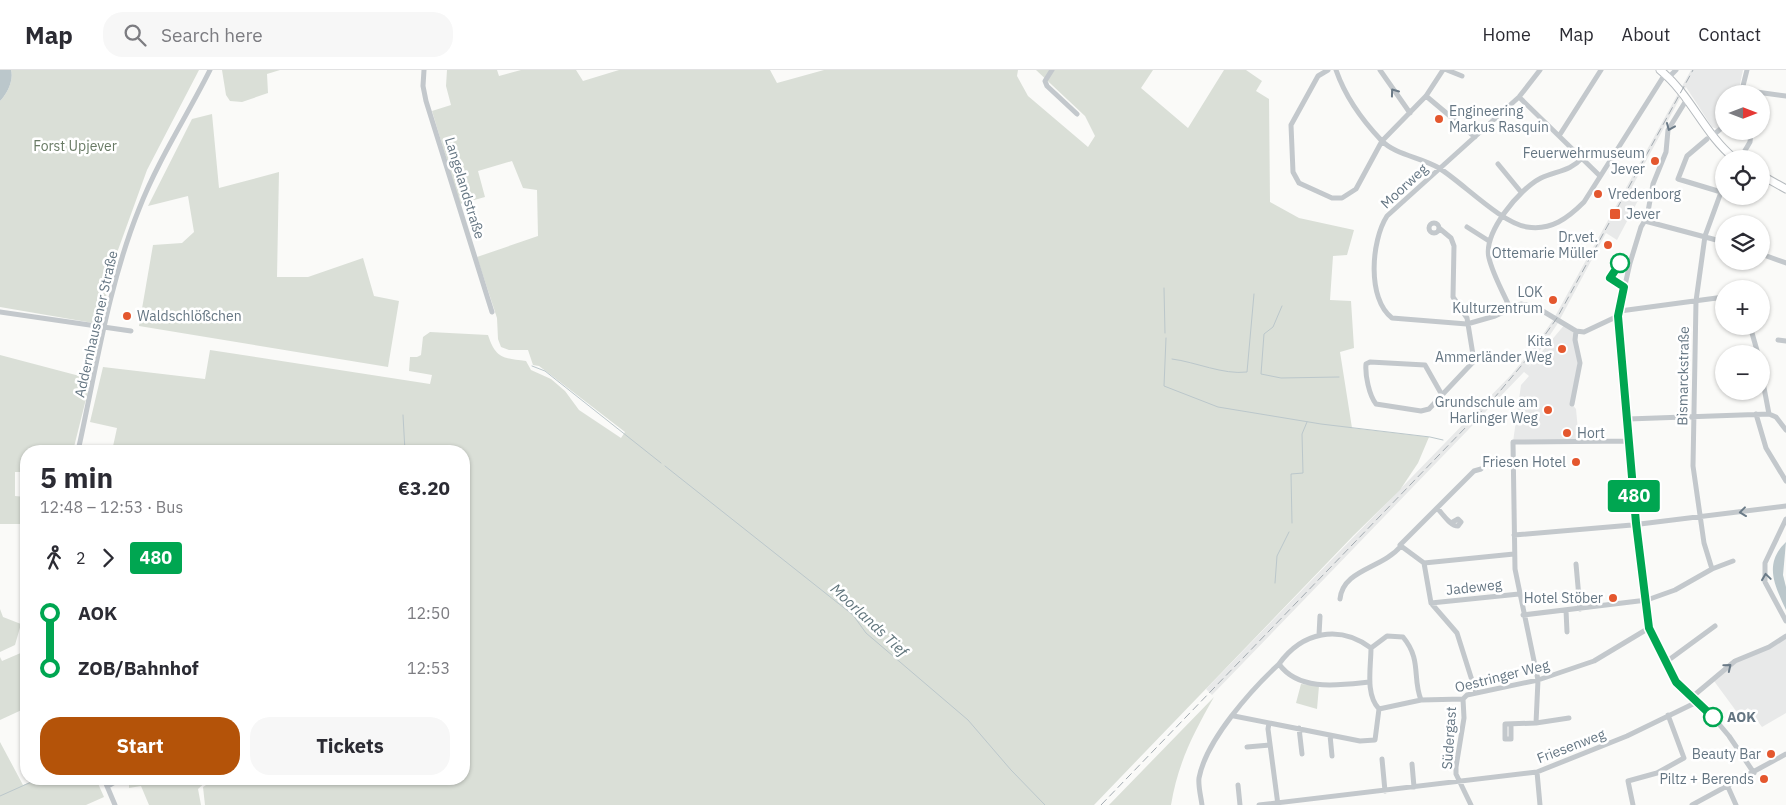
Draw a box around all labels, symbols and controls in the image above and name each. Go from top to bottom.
search box [103,12,453,57]
text: Map [25,19,73,51]
icon: search [121,21,149,49]
text: Search here [161,23,263,47]
text: Home [1483,23,1531,46]
text: Map [1559,23,1594,46]
text: About [1622,23,1670,46]
text: Contact [1698,23,1761,46]
north arrow [1715,85,1770,140]
map controls [1715,85,1770,400]
one-way arrow [1391,88,1400,98]
place label: Engineering Markus Rasquin [1449,102,1549,136]
marker: Engineering Markus Rasquin [1433,113,1445,125]
one-way arrow [1666,122,1677,131]
street label: Langelandstraße [441,135,489,241]
park label: Forst Upjever [33,137,117,155]
place label: Feuerwehrmuseum Jever [1523,144,1645,178]
button: locate [1715,150,1770,205]
marker: Feuerwehrmuseum Jever [1649,155,1661,167]
street label: Moorweg [1377,159,1432,212]
place label: Vredenborg [1608,185,1682,203]
marker: Vredenborg [1592,188,1604,200]
place label: Jever [1626,205,1660,223]
marker: Jever [1608,207,1622,221]
button: layers [1715,215,1770,270]
place label: Dr.vet. Ottemarie Müller [1492,228,1598,262]
marker: Dr.vet. Ottemarie Müller [1602,239,1614,251]
street label: Addernhausener Straße [70,248,122,399]
unlabelled marker [1610,253,1630,273]
button: + [1715,280,1770,335]
place label: LOK Kulturzentrum [1452,283,1543,317]
marker: LOK Kulturzentrum [1547,294,1559,306]
place label: Waldschlößchen [137,307,242,325]
marker: Waldschlößchen [121,310,133,322]
street label: Bismarckstraße [1673,326,1693,426]
place label: Kita Ammerländer Weg [1435,332,1553,366]
marker: Kita Ammerländer Weg [1556,343,1568,355]
button: − [1715,345,1770,400]
place label: Grundschule am Harlinger Weg [1435,393,1539,427]
marker: Grundschule am Harlinger Weg [1542,404,1554,416]
place label: Hort [1577,424,1605,442]
marker: Hort [1561,427,1573,439]
place label: Friesen Hotel [1482,453,1566,471]
marker: Friesen Hotel [1570,456,1582,468]
text: 5 min [40,459,113,496]
text: €3.20 [398,476,450,500]
line badge: 480 [1605,480,1663,512]
text: 480 [1618,484,1650,507]
text: 12:48 – 12:53 · Bus [40,497,183,517]
one-way arrow [1739,506,1747,517]
icon: walk [40,544,68,572]
icon: forward [94,544,122,572]
text: 480 [140,546,172,569]
text: 2 [76,548,86,568]
one-way arrow [1761,573,1772,581]
street label: Jadeweg [1445,575,1503,599]
water label: Moorlands Tief [827,579,913,661]
place label: Hotel Stöber [1524,589,1603,607]
marker: Hotel Stöber [1607,592,1619,604]
text: AOK [78,601,117,625]
text: 12:50 [407,603,450,623]
street label: Oestringer Weg [1453,655,1552,696]
text: ZOB/Bahnhof [78,656,199,680]
text: 12:53 [407,658,450,678]
one-way arrow [1722,665,1731,673]
street label: Südergast [1438,706,1460,770]
marker: AOK [1703,707,1723,727]
place label: AOK [1727,708,1756,726]
button: Start [40,717,240,775]
button: Tickets [250,717,450,775]
street label: Friesenweg [1534,724,1608,767]
place label: Beauty Bar [1692,745,1761,763]
marker: Beauty Bar [1765,748,1777,760]
place label: Piltz + Berends [1659,770,1754,788]
marker: Piltz + Berends [1758,773,1770,785]

